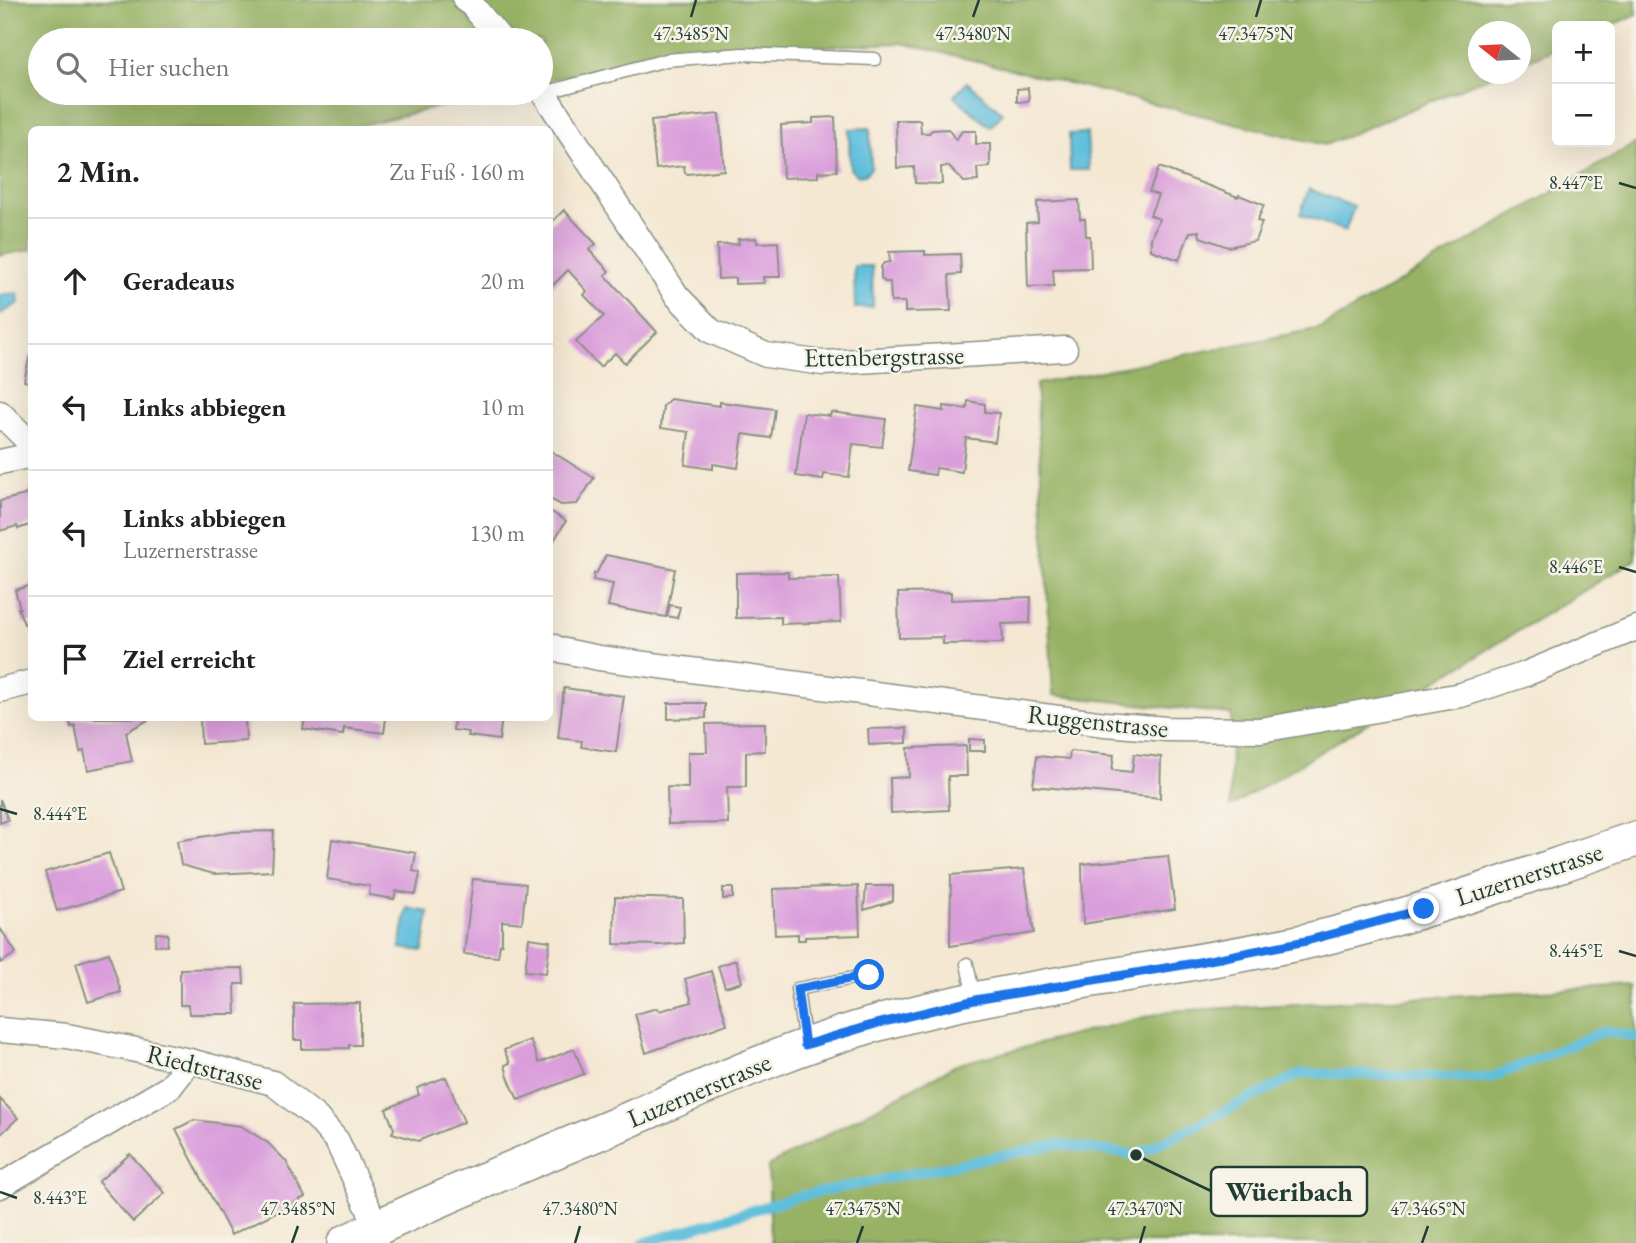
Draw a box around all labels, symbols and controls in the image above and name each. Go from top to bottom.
north arrow [1468,21,1531,84]
map controls [1552,21,1615,147]
button: + [1552,21,1615,84]
text: 47.3485°N [653,22,729,45]
text: 47.3480°N [935,22,1011,45]
text: 47.3475°N [1218,22,1294,45]
search box [28,28,553,105]
icon: search [52,48,90,86]
text: Hier suchen [108,50,229,84]
button: − [1552,84,1615,147]
text: 2 Min. [56,152,140,191]
text: Zu Fuß · 160 m [390,157,525,187]
text: 8.447°E [1549,171,1603,194]
icon: ahead [56,262,94,300]
text: Geradeaus [123,264,235,298]
text: 20 m [480,266,525,296]
street label: Ettenbergstrasse [804,338,964,374]
icon: left [56,388,94,426]
text: Links abbiegen [123,390,286,424]
text: 10 m [480,392,525,422]
text: Links abbiegen [123,501,286,535]
icon: left [56,514,94,552]
text: 130 m [469,518,525,548]
text: Luzernerstrasse [123,535,258,565]
text: 8.446°E [1549,555,1603,578]
icon: arrive [56,640,94,678]
text: Ziel erreicht [123,642,255,676]
street label: Ruggenstrasse [1026,697,1170,745]
text: 8.444°E [33,802,87,825]
street label: Luzernerstrasse [1451,834,1607,914]
route end [1408,893,1439,924]
text: 8.445°E [1549,939,1603,962]
route start [853,959,884,990]
street label: Riedtstrasse [143,1036,267,1098]
street label: Luzernerstrasse [622,1045,776,1135]
callout: Wüeribach [1211,1167,1367,1216]
text: Wüeribach [1225,1173,1353,1209]
text: 8.443°E [33,1186,87,1209]
text: 47.3485°N [260,1197,336,1220]
text: 47.3480°N [542,1197,618,1220]
text: 47.3475°N [825,1197,901,1220]
text: 47.3470°N [1107,1197,1183,1220]
text: 47.3465°N [1390,1197,1466,1220]

